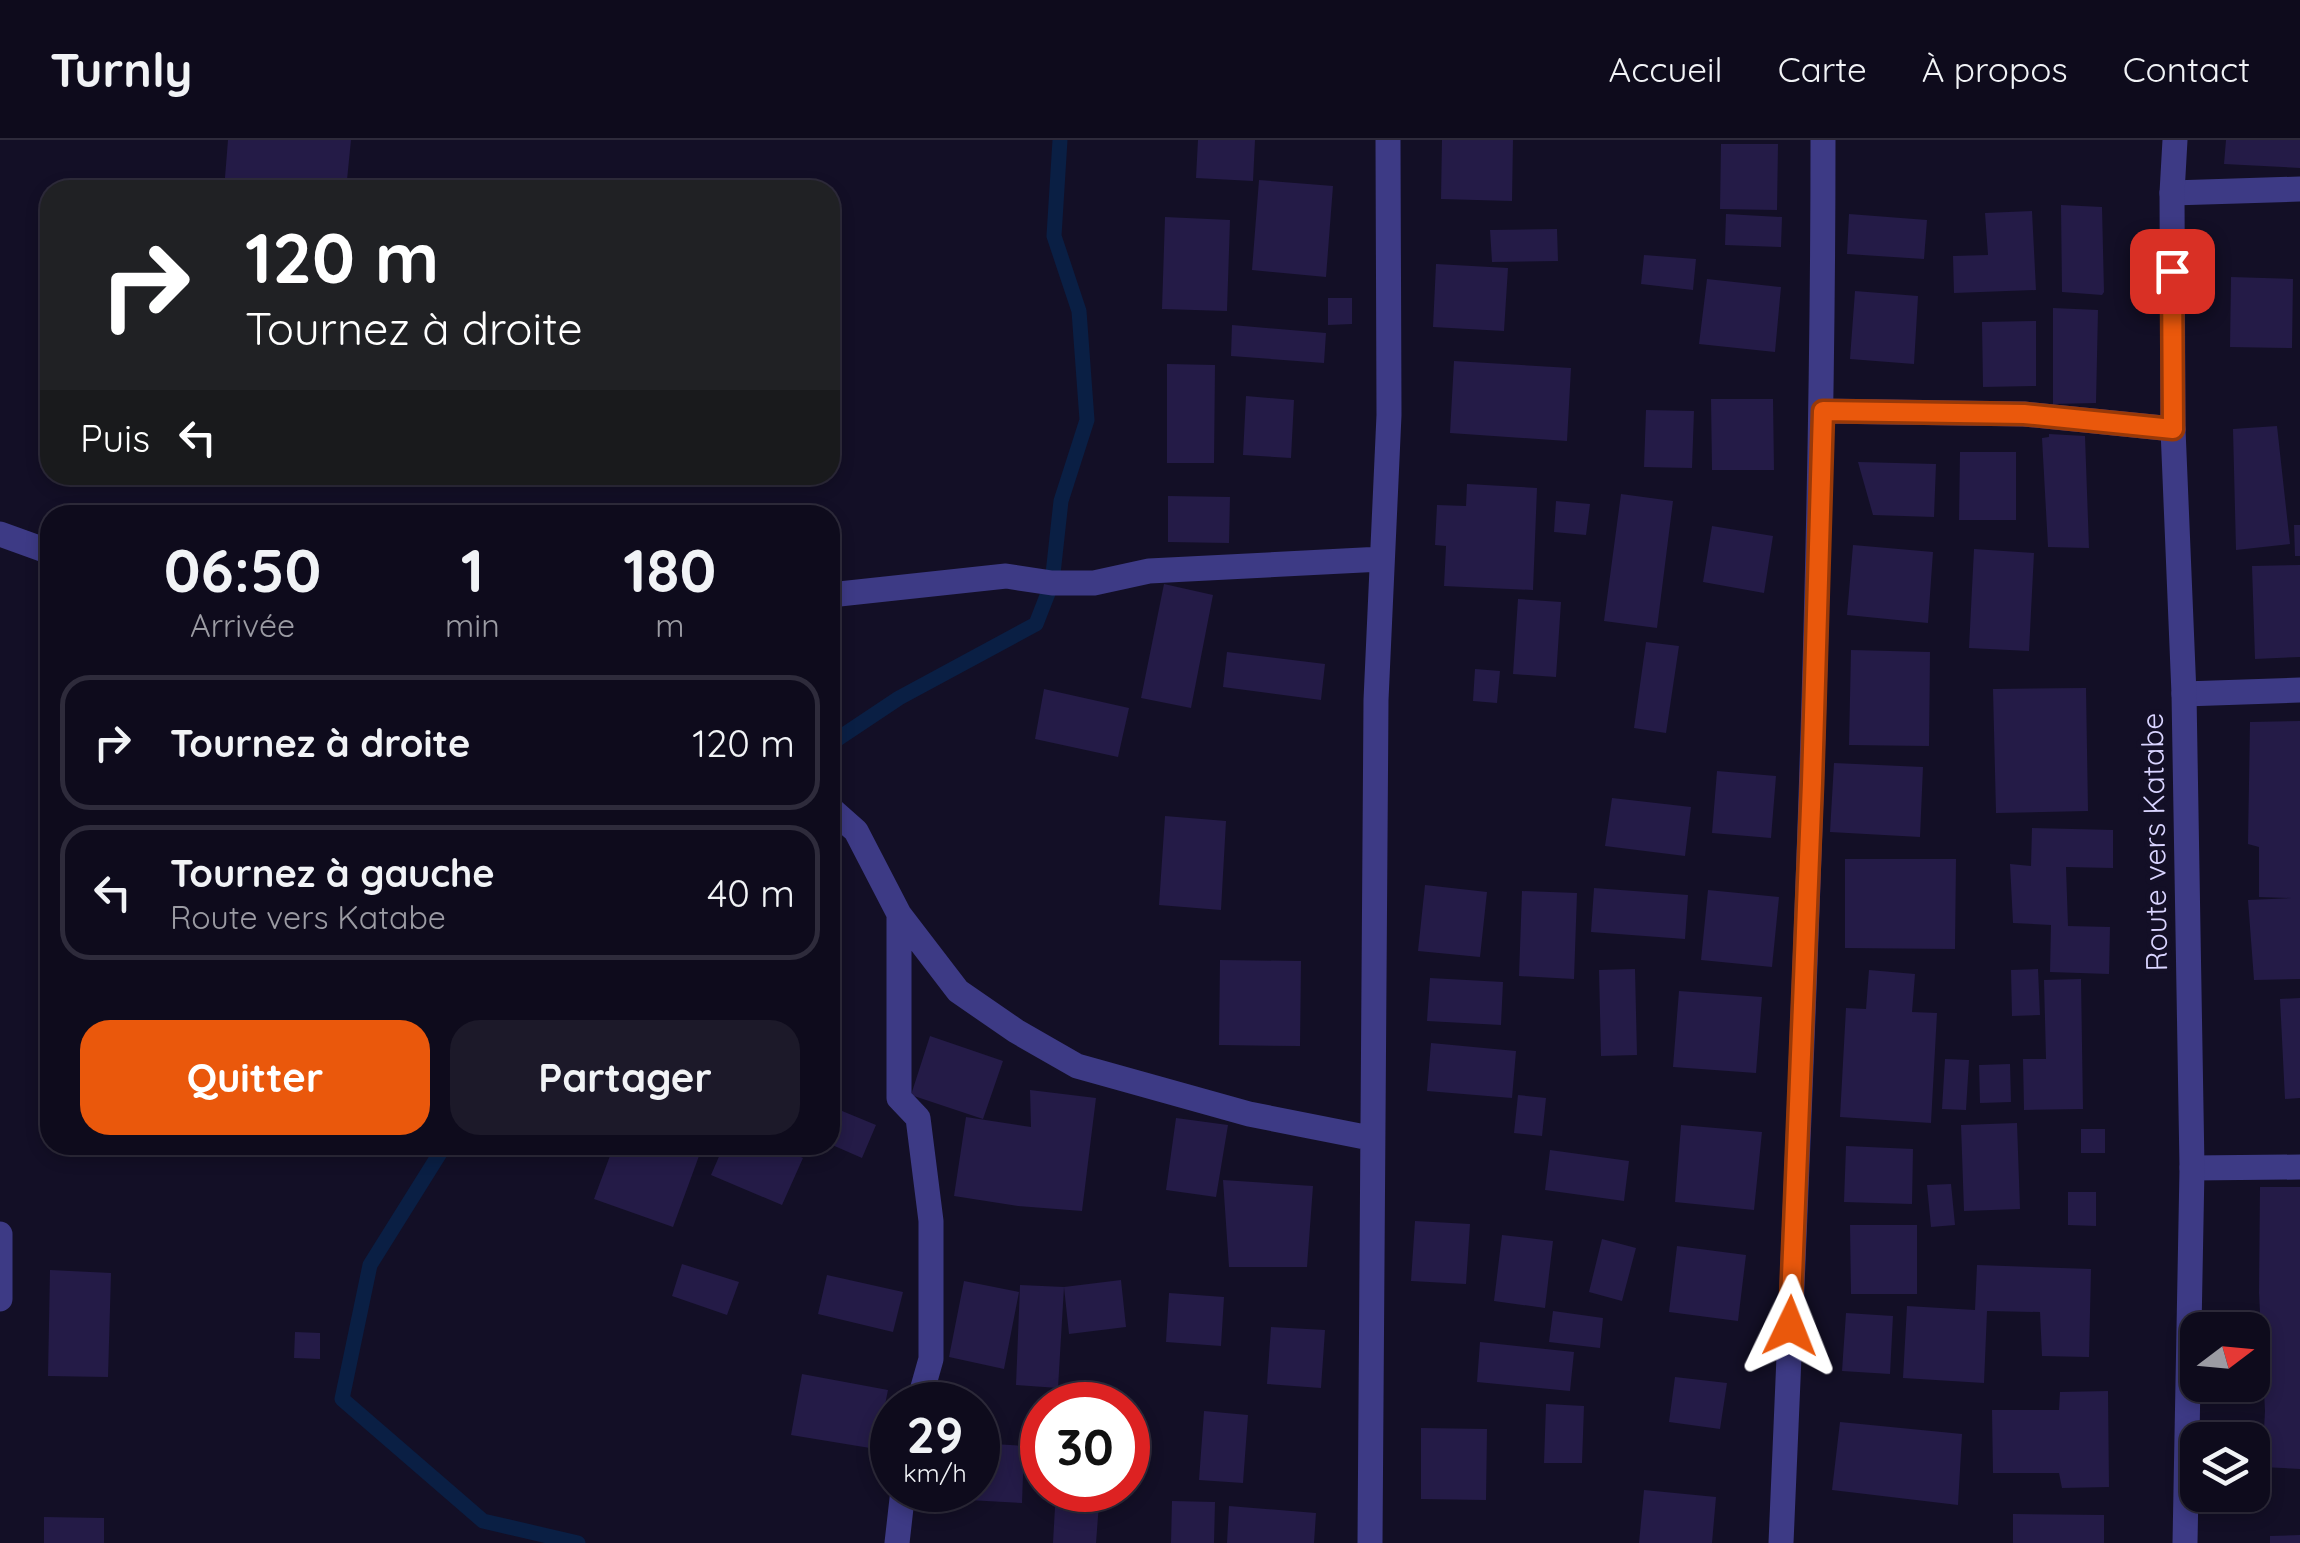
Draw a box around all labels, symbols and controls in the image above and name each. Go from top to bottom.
text: Turnly [50,39,192,99]
text: Accueil [1609,47,1723,91]
text: Carte [1778,47,1867,91]
text: À propos [1922,47,2068,91]
text: Contact [2123,47,2250,91]
text: 120 m [245,213,439,301]
icon: right [80,220,210,350]
pin [2130,229,2215,314]
icon: arrive [2145,244,2200,299]
text: Tournez à droite [245,300,583,356]
icon: left [170,410,225,465]
text: Puis [80,414,150,462]
text: 06:50 [164,532,321,607]
text: 1 [461,532,484,607]
text: 180 [623,532,716,607]
text: Arrivée [190,605,295,645]
text: min [445,605,500,645]
text: m [655,605,684,645]
street label: Route vers Katabe [2133,712,2175,972]
icon: right [85,715,140,770]
text: Tournez à droite [170,719,470,767]
text: 120 m [692,719,795,767]
text: Tournez à gauche [170,849,495,897]
icon: left [85,865,140,920]
text: 40 m [707,869,795,917]
text: Route vers Katabe [170,897,446,937]
button: Quitter [80,1020,430,1135]
button: Partager [450,1020,800,1135]
position arrow [1738,1274,1842,1378]
north arrow [2180,1312,2270,1402]
map controls [2180,1312,2270,1512]
speed limit sign: 30 [1020,1382,1150,1512]
text: 29 [907,1403,963,1466]
button: layers [2180,1422,2270,1512]
text: km/h [903,1457,967,1488]

